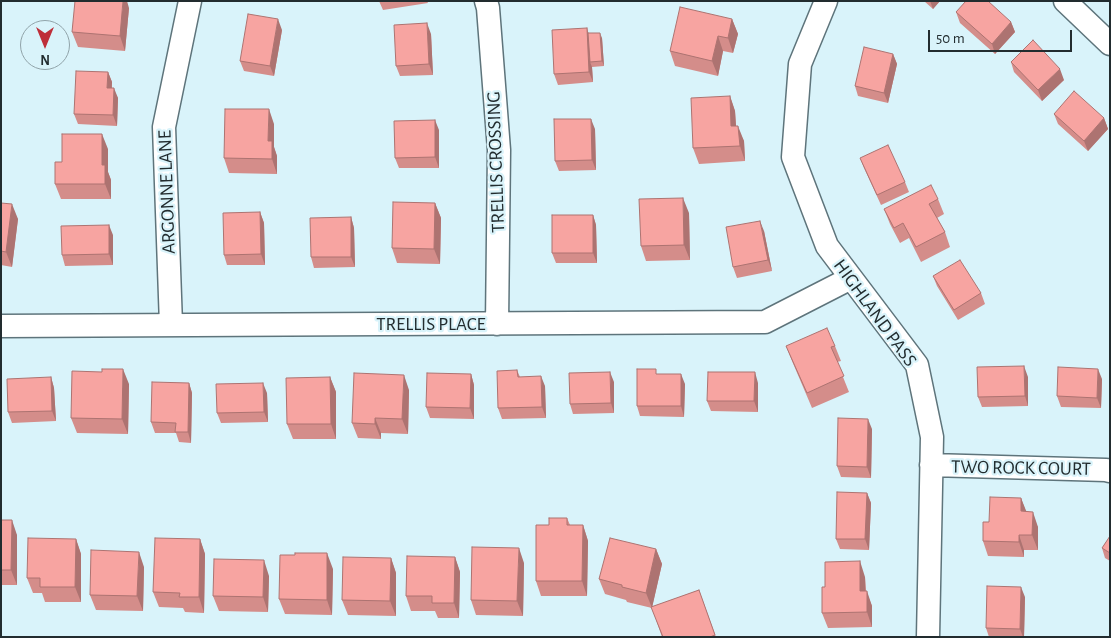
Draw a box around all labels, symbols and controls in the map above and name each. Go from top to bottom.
north arrow [20,20,70,70]
scale bar [931,20,1075,52]
text: 50 m [936,31,965,46]
text: N [40,52,50,66]
street label: TRELLIS CROSSING [482,91,510,233]
street label: ARGONNE LANE [153,130,181,254]
street label: HIGHLAND PASS [828,255,922,371]
street label: TRELLIS PLACE [376,313,486,335]
street label: TWO ROCK COURT [951,455,1091,481]

